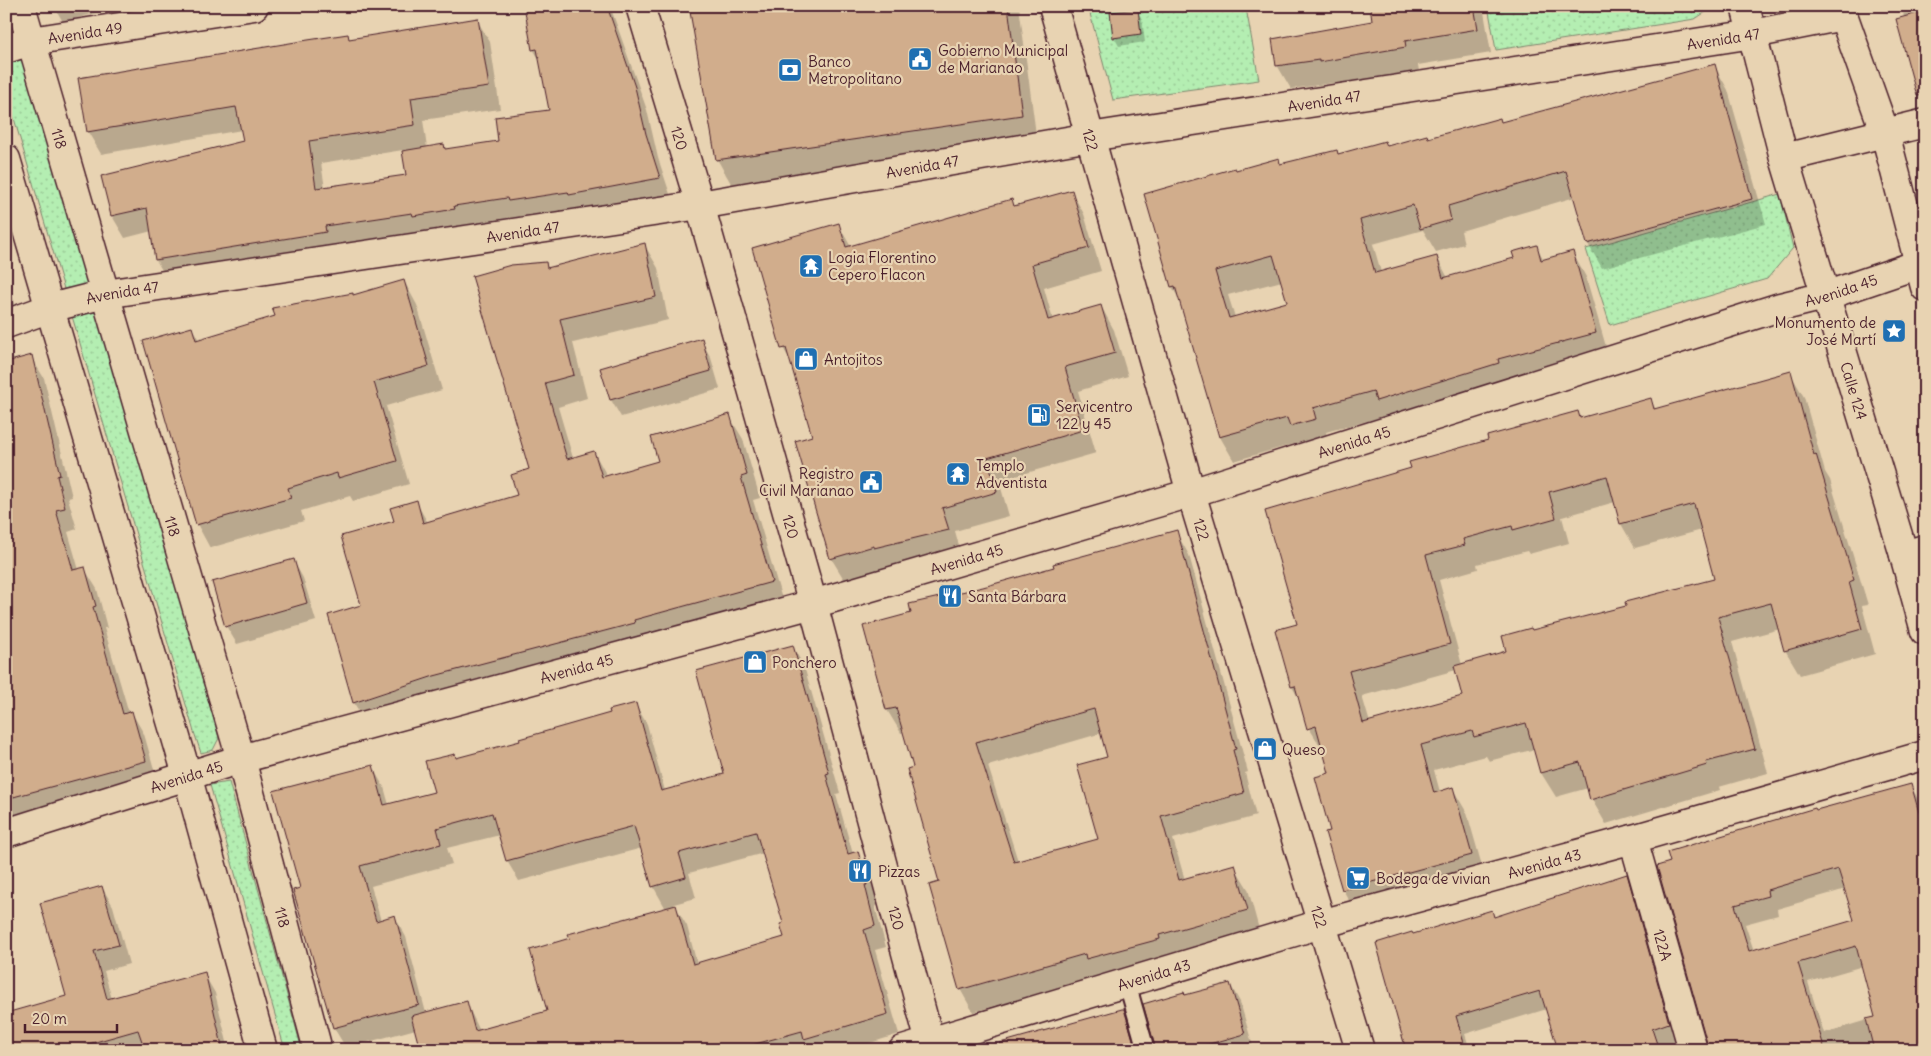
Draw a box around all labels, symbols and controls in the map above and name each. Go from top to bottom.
street label: Avenida 49 [46,17,124,48]
street label: Avenida 47 [1685,23,1762,54]
place label: Gobierno Municipal de Marianao [938,41,1068,77]
public building icon: Gobierno Municipal de Marianao [907,46,933,72]
place label: Banco Metropolitano [808,52,902,88]
bank icon: Banco Metropolitano [777,57,803,83]
street label: Avenida 47 [1286,86,1362,116]
street label: 120 [667,124,692,152]
street label: 118 [48,126,72,151]
street label: 122 [1079,126,1103,153]
street label: Avenida 47 [884,151,960,182]
street label: Avenida 47 [485,217,561,246]
place label: Logia Florentino Cepero Flacon [828,248,936,284]
temple icon: Logia Florentino Cepero Flacon [798,253,824,279]
street label: Avenida 45 [1803,269,1880,310]
street label: Avenida 47 [84,277,160,308]
place label: Monumento de José Martí [1774,313,1876,349]
place icon: Monumento de José Martí [1881,318,1907,344]
shop icon: Antojitos [793,346,819,372]
place label: Antojitos [824,350,883,369]
street label: Calle 124 [1837,360,1872,422]
place label: Servicentro 122 y 45 [1056,397,1133,433]
fuel station icon: Servicentro 122 y 45 [1026,402,1052,428]
street label: Avenida 45 [1315,421,1393,462]
place label: Templo Adventista [976,456,1048,492]
temple icon: Templo Adventista [945,461,971,487]
place label: Registro Civil Marianao [759,464,854,500]
public building icon: Registro Civil Marianao [858,469,884,495]
street label: 120 [779,512,803,541]
street label: 118 [161,514,185,539]
street label: 122 [1190,516,1214,543]
street label: Avenida 45 [928,539,1005,579]
restaurant icon: Santa Bárbara [937,583,963,609]
place label: Santa Bárbara [968,587,1067,606]
street label: Avenida 45 [538,649,615,687]
shop icon: Ponchero [742,649,768,675]
place label: Ponchero [772,653,837,672]
shop icon: Queso [1252,736,1278,762]
place label: Queso [1282,740,1325,759]
street label: Avenida 45 [148,756,225,797]
street label: Avenida 43 [1506,844,1583,882]
restaurant icon: Pizzas [847,858,873,884]
place label: Pizzas [878,862,920,881]
supermarket icon: Bodega de vivian [1345,865,1371,891]
place label: Bodega de vivian [1376,869,1491,888]
street label: 122 [1307,903,1332,930]
street label: 120 [885,904,909,932]
street label: 118 [271,905,295,929]
street label: 122A [1650,927,1677,963]
street label: Avenida 43 [1115,954,1193,994]
scale bar [25,1001,118,1033]
text: 20 m [32,1009,67,1028]

